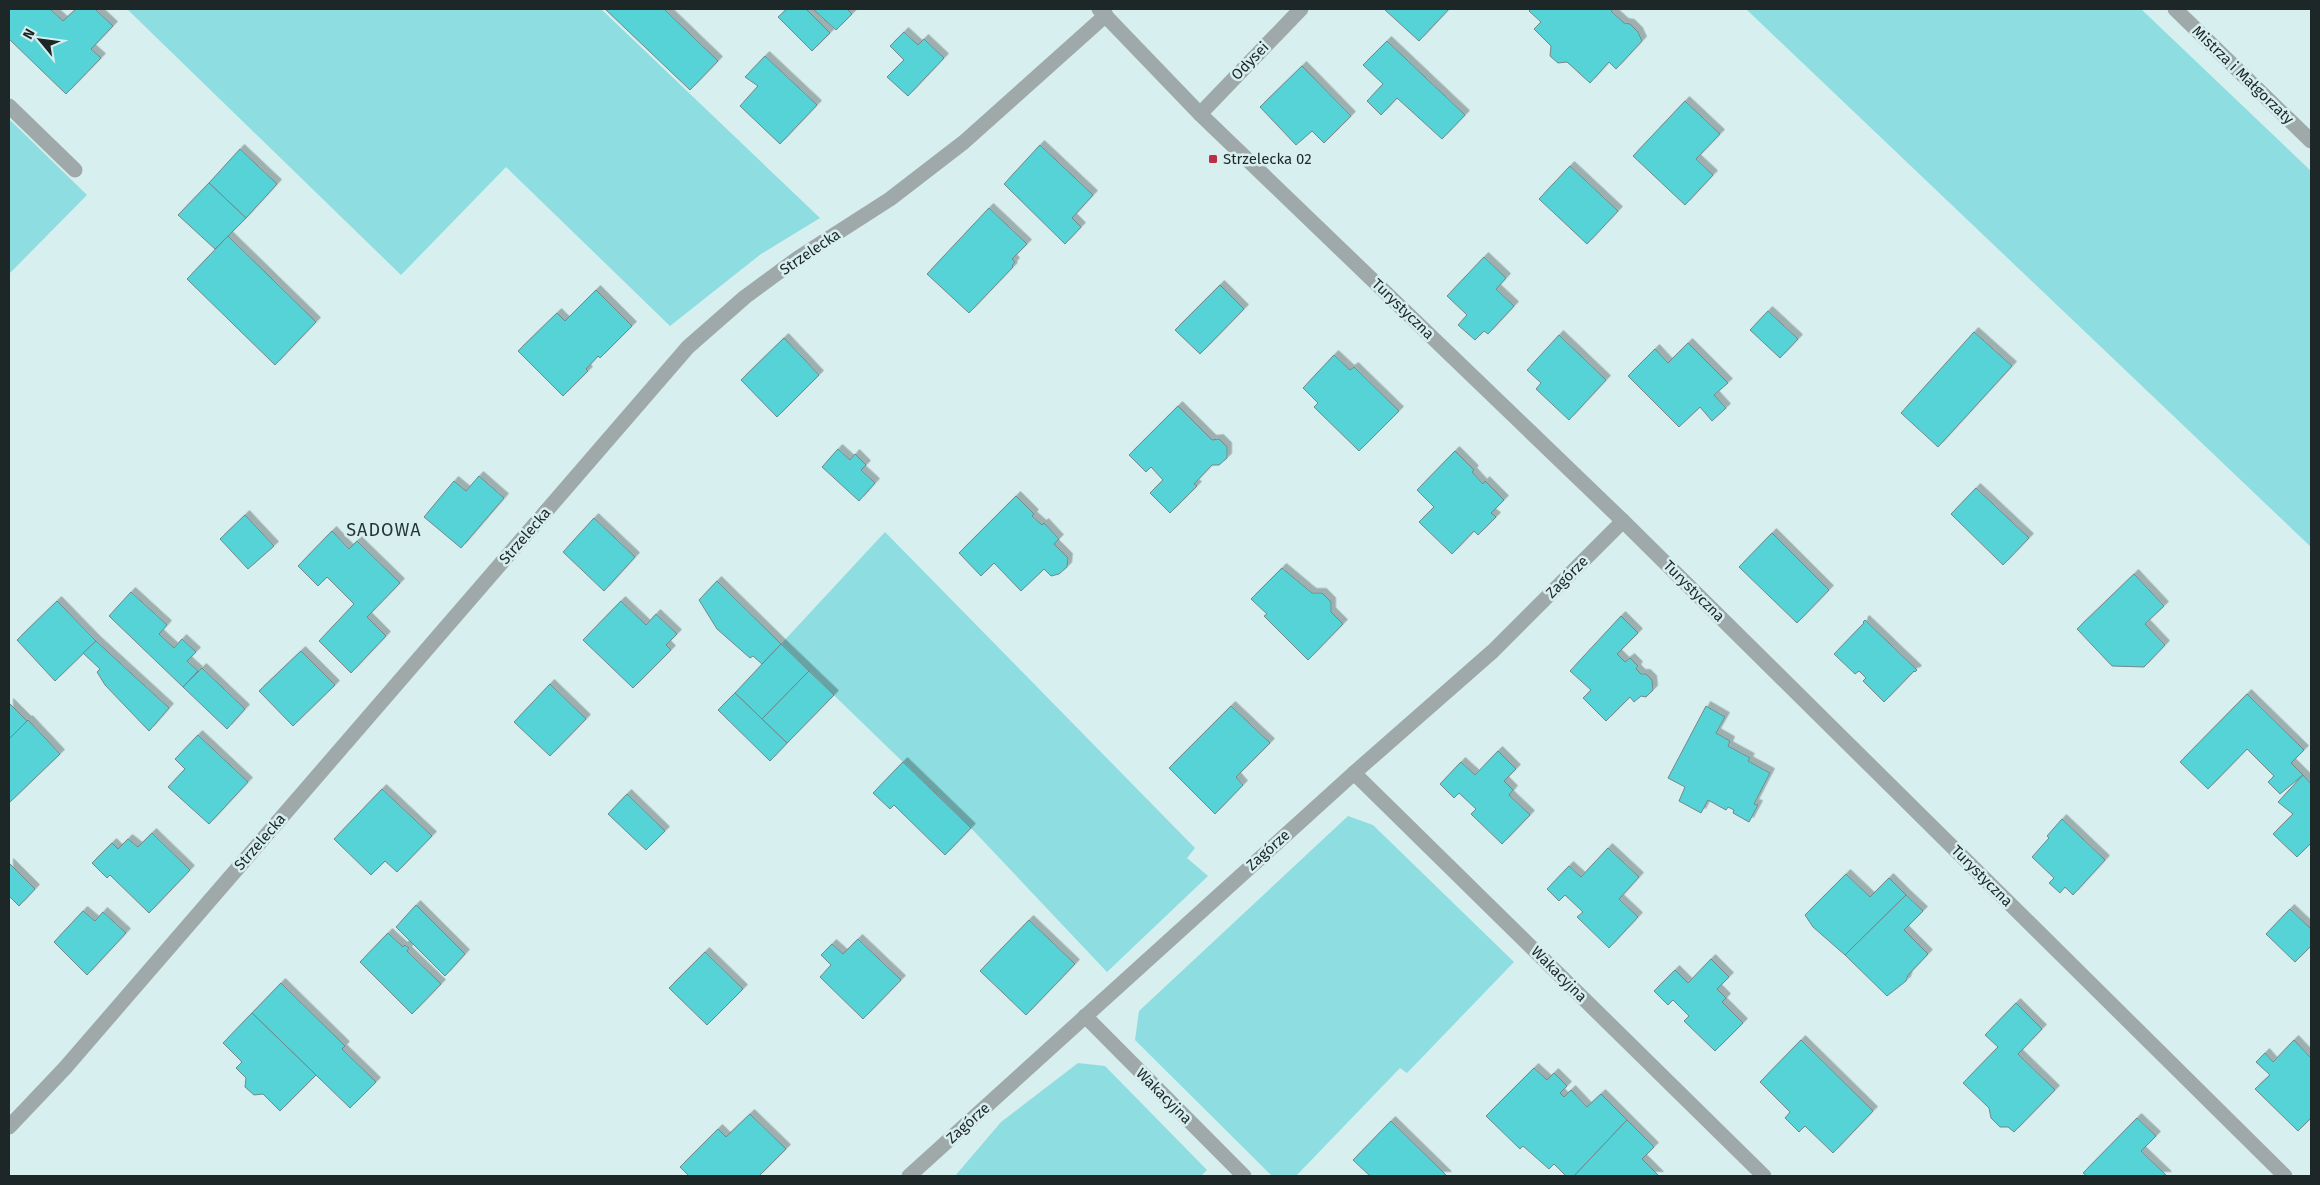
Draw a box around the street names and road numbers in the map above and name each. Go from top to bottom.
street label: Mistrza i Małgorzaty [2188,22,2298,128]
street label: Odysei [1228,38,1272,84]
street label: Strzelecka [776,225,844,279]
street label: Turystyczna [1368,275,1438,343]
street label: Strzelecka [496,504,554,568]
street label: Zagórze [1542,552,1592,602]
street label: Turystyczna [1660,557,1728,625]
street label: Strzelecka [231,810,289,874]
street label: Zagórze [1243,826,1293,874]
street label: Turystyczna [1948,842,2016,910]
street label: Wakacyjna [1527,942,1591,1006]
street label: Wakacyjna [1132,1064,1196,1128]
street label: Zagórze [943,1099,993,1147]

